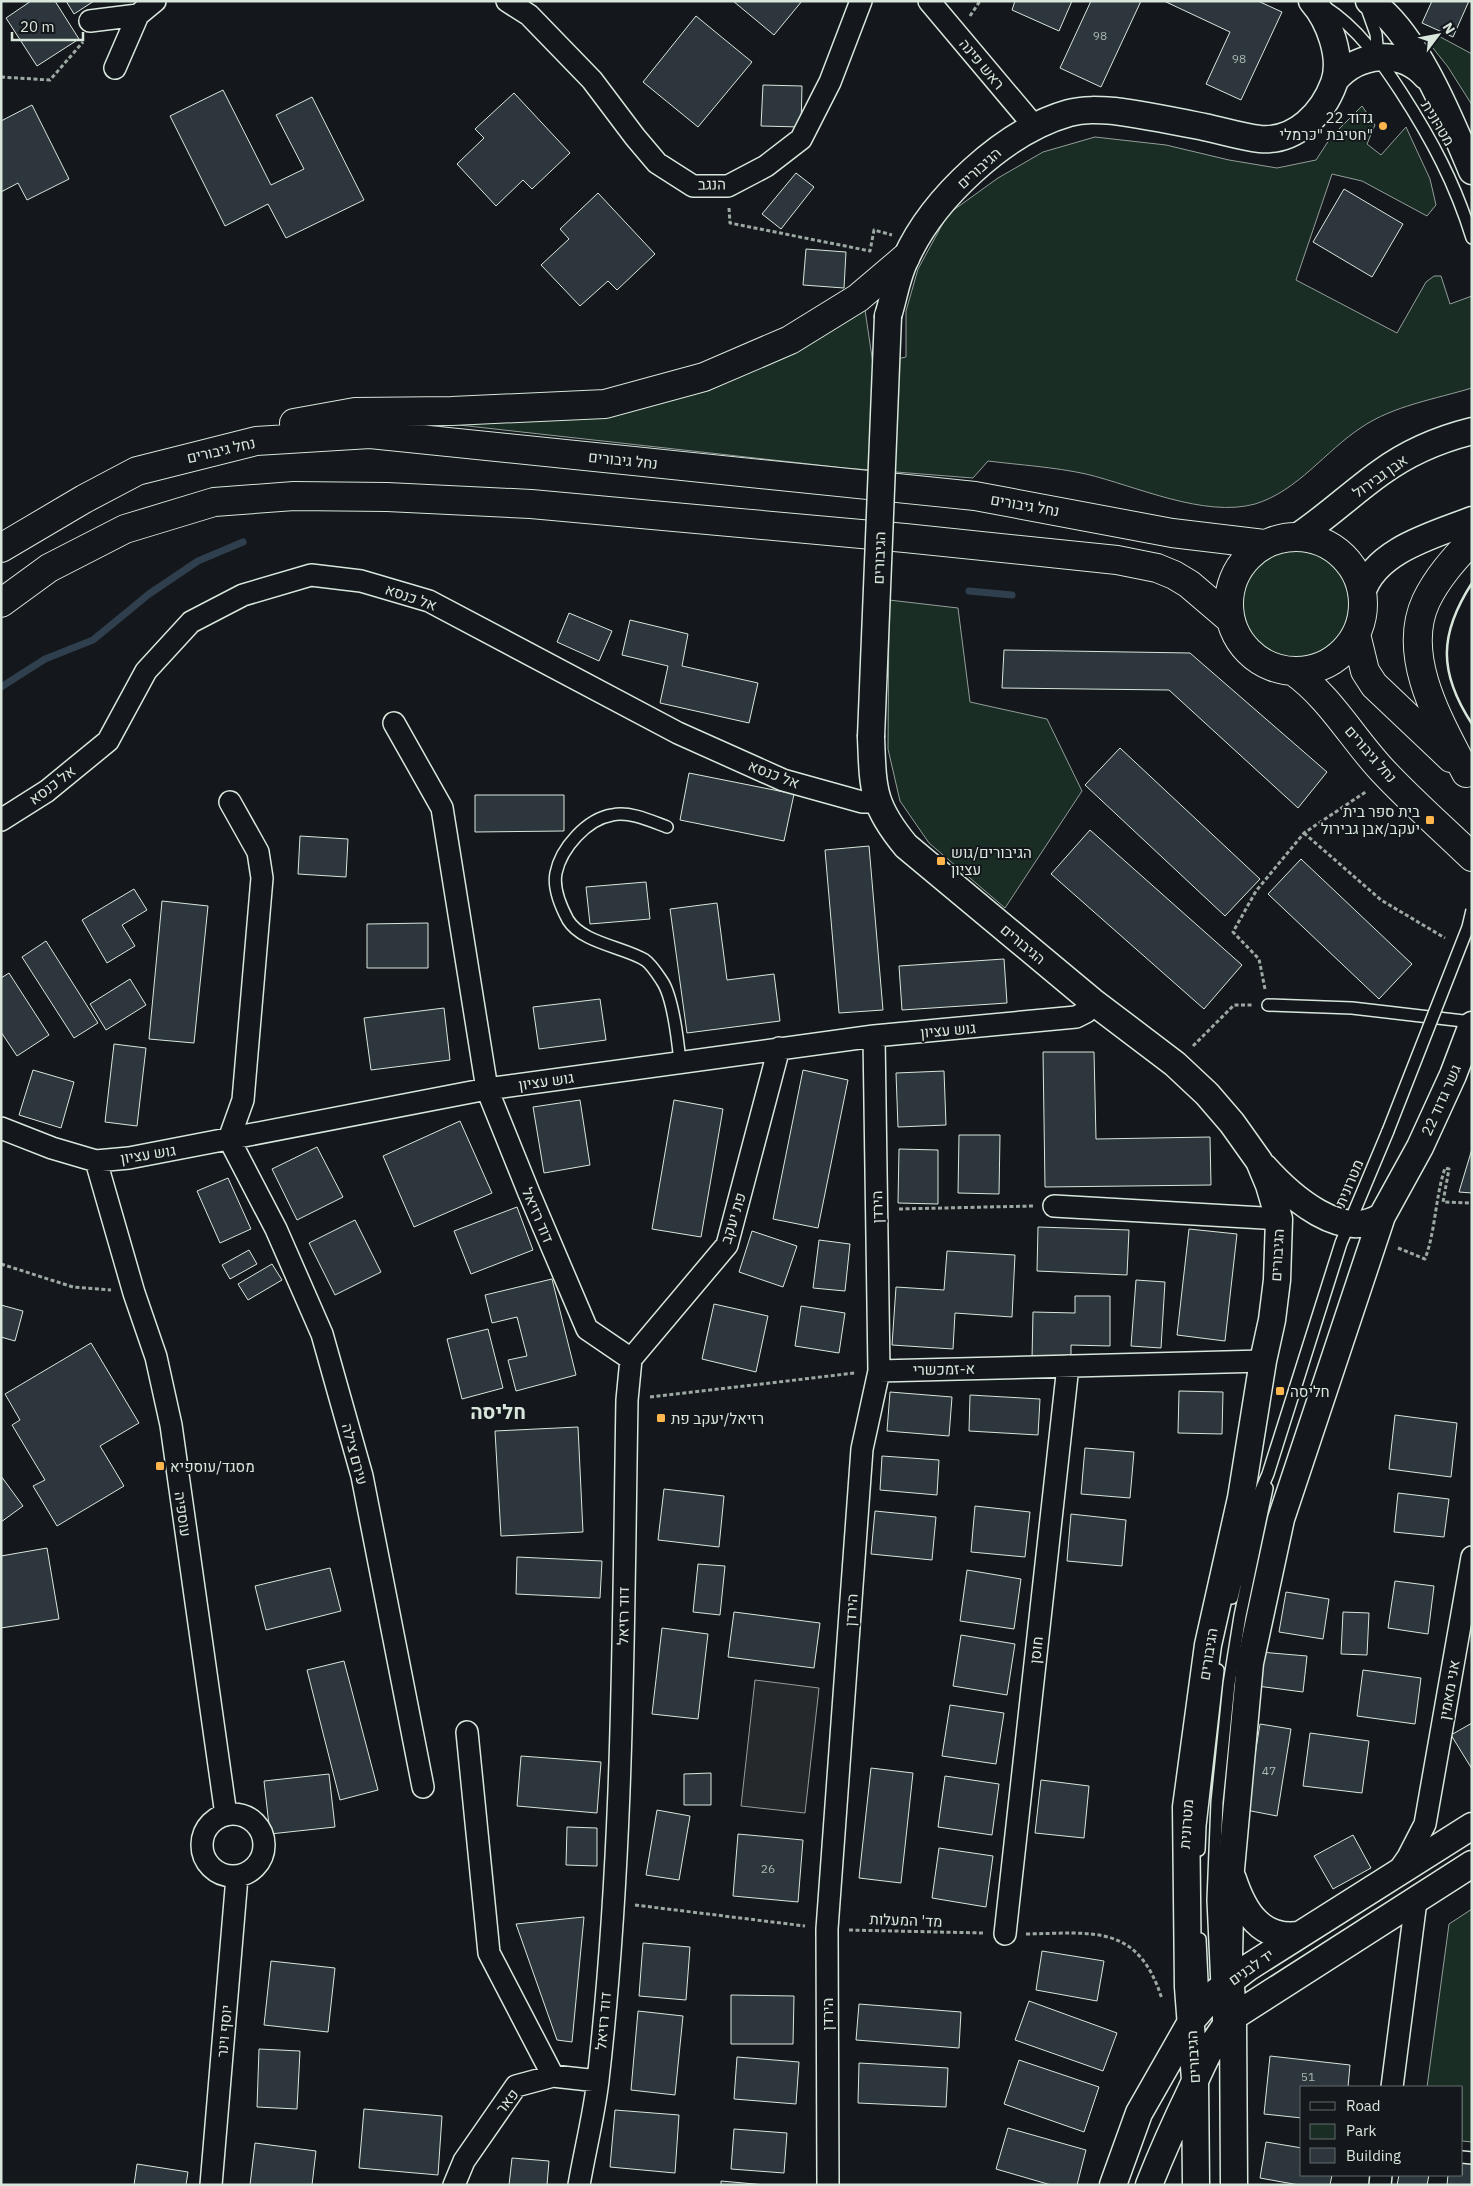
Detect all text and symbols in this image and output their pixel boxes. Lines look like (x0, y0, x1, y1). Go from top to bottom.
scale bar (12, 10, 84, 42)
north arrow (1413, 10, 1463, 60)
text: 20 m (20, 17, 55, 36)
text: N (1439, 19, 1459, 37)
house number: 98 (1093, 28, 1107, 43)
street label: ראש פינה (955, 35, 1009, 93)
house number: 98 (1232, 51, 1246, 66)
street label: מטרונית (1417, 97, 1459, 149)
place label: גדוד 22 חטיבת "כרמלי" (1280, 108, 1373, 144)
marker: גדוד 22 חטיבת "כרמלי" (1377, 120, 1389, 132)
street label: הגיבורים (953, 143, 1005, 193)
street label: הנגב (698, 174, 726, 194)
street label: נחל גיבורים (185, 433, 257, 467)
street label: נחל גיבורים (587, 447, 659, 473)
street label: אבן גבירול (1349, 450, 1411, 502)
street label: נחל גיבורים (989, 490, 1061, 520)
street label: הגיבורים (869, 531, 889, 585)
street label: אל כנסא (383, 579, 439, 615)
street label: נחל גיבורים (1341, 721, 1401, 787)
street label: אל כנסא (746, 756, 802, 792)
street label: אל כנסא (25, 761, 79, 809)
place label: בית ספר בית יעקב/אבן גבירול (1321, 802, 1420, 838)
marker: בית ספר בית יעקב/אבן גבירול (1424, 814, 1436, 826)
place label: הגיבורים/גוש עציון (951, 843, 1032, 879)
marker: הגיבורים/גוש עציון (935, 855, 947, 867)
street label: הגיבורים (997, 920, 1049, 968)
street label: גוש עציון (919, 1018, 977, 1042)
street label: גשר גדוד 22 (1417, 1061, 1465, 1139)
street label: גוש עציון (517, 1068, 575, 1094)
street label: גוש עציון (119, 1140, 177, 1168)
street label: מטרונית (1331, 1156, 1367, 1210)
street label: דוד רזיאל (518, 1185, 558, 1246)
street label: פת יעקב (716, 1190, 750, 1246)
street label: הירדן (867, 1190, 887, 1224)
street label: הגיבורים (1266, 1228, 1288, 1282)
street label: א-זמכשרי (913, 1359, 975, 1379)
place label: חליסה (1290, 1382, 1330, 1401)
marker: חליסה (1274, 1385, 1286, 1397)
district label: חליסה (470, 1398, 526, 1425)
place label: רזיאל/יעקב פת (671, 1409, 764, 1428)
marker: רזיאל/יעקב פת (655, 1412, 667, 1424)
street label: עירם צילה (338, 1421, 372, 1487)
place label: מסגד/עוספיא (170, 1457, 255, 1476)
marker: מסגד/עוספיא (154, 1460, 166, 1472)
street label: עוספיה (170, 1490, 196, 1538)
street label: דוד רזיאל (613, 1587, 633, 1645)
street label: הירדן (840, 1593, 862, 1627)
street label: הגיבורים (1194, 1626, 1222, 1682)
street label: חוסן (1025, 1635, 1047, 1665)
street label: אני מאמין (1434, 1658, 1464, 1722)
house number: 47 (1262, 1763, 1276, 1778)
street label: מטרונית (1175, 1798, 1197, 1850)
house number: 26 (761, 1861, 775, 1876)
street label: מד' המעלות (869, 1909, 943, 1931)
street label: יד לבנים (1225, 1945, 1277, 1989)
street label: דוד רזיאל (591, 1991, 615, 2051)
street label: הירדן (818, 1998, 837, 2030)
street label: יוסף וינר (212, 2004, 236, 2058)
street label: הגיבורים (1182, 2030, 1204, 2084)
house number: 51 (1301, 2069, 1315, 2084)
street label: פאר (491, 2085, 523, 2117)
legend (1300, 2086, 1463, 2176)
text: Road (1346, 2096, 1381, 2115)
text: Park (1346, 2121, 1376, 2140)
text: Building (1346, 2146, 1401, 2165)

